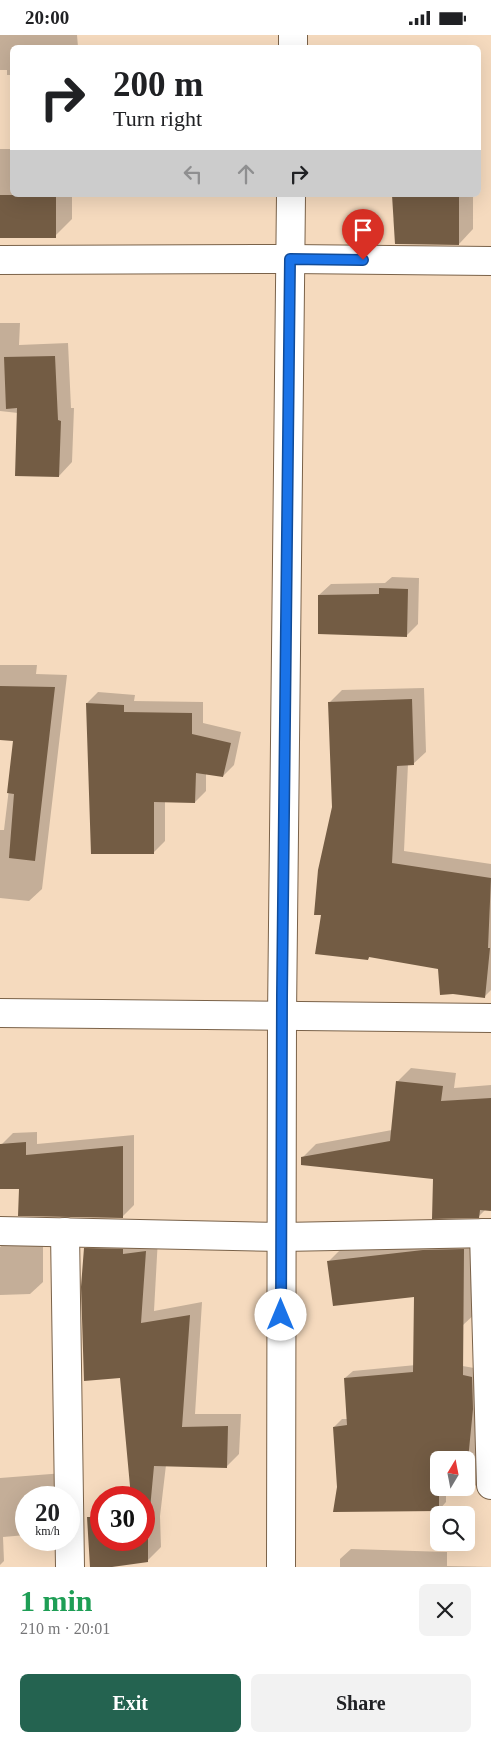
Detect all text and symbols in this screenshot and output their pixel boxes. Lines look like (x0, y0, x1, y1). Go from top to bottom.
text: 20:00 (25, 7, 69, 28)
icon: right (30, 65, 95, 130)
text: 200 m (113, 65, 203, 104)
text: Turn right (113, 106, 202, 131)
icon: left (179, 160, 207, 188)
icon: ahead (232, 160, 260, 188)
icon: right (285, 160, 313, 188)
pin (342, 209, 384, 260)
icon: arrive (349, 216, 377, 244)
position arrow (254, 1288, 306, 1340)
north arrow (430, 1451, 475, 1496)
map controls (430, 1451, 475, 1551)
speed limit sign: 30 (90, 1486, 155, 1551)
text: 20 (35, 1499, 60, 1526)
button: search (430, 1506, 475, 1551)
text: km/h (35, 1524, 60, 1538)
text: 1 min (20, 1584, 93, 1617)
button: close (419, 1584, 471, 1636)
text: 210 m · 20:01 (20, 1620, 110, 1637)
button: Exit (20, 1674, 241, 1732)
button: Share (251, 1674, 471, 1732)

